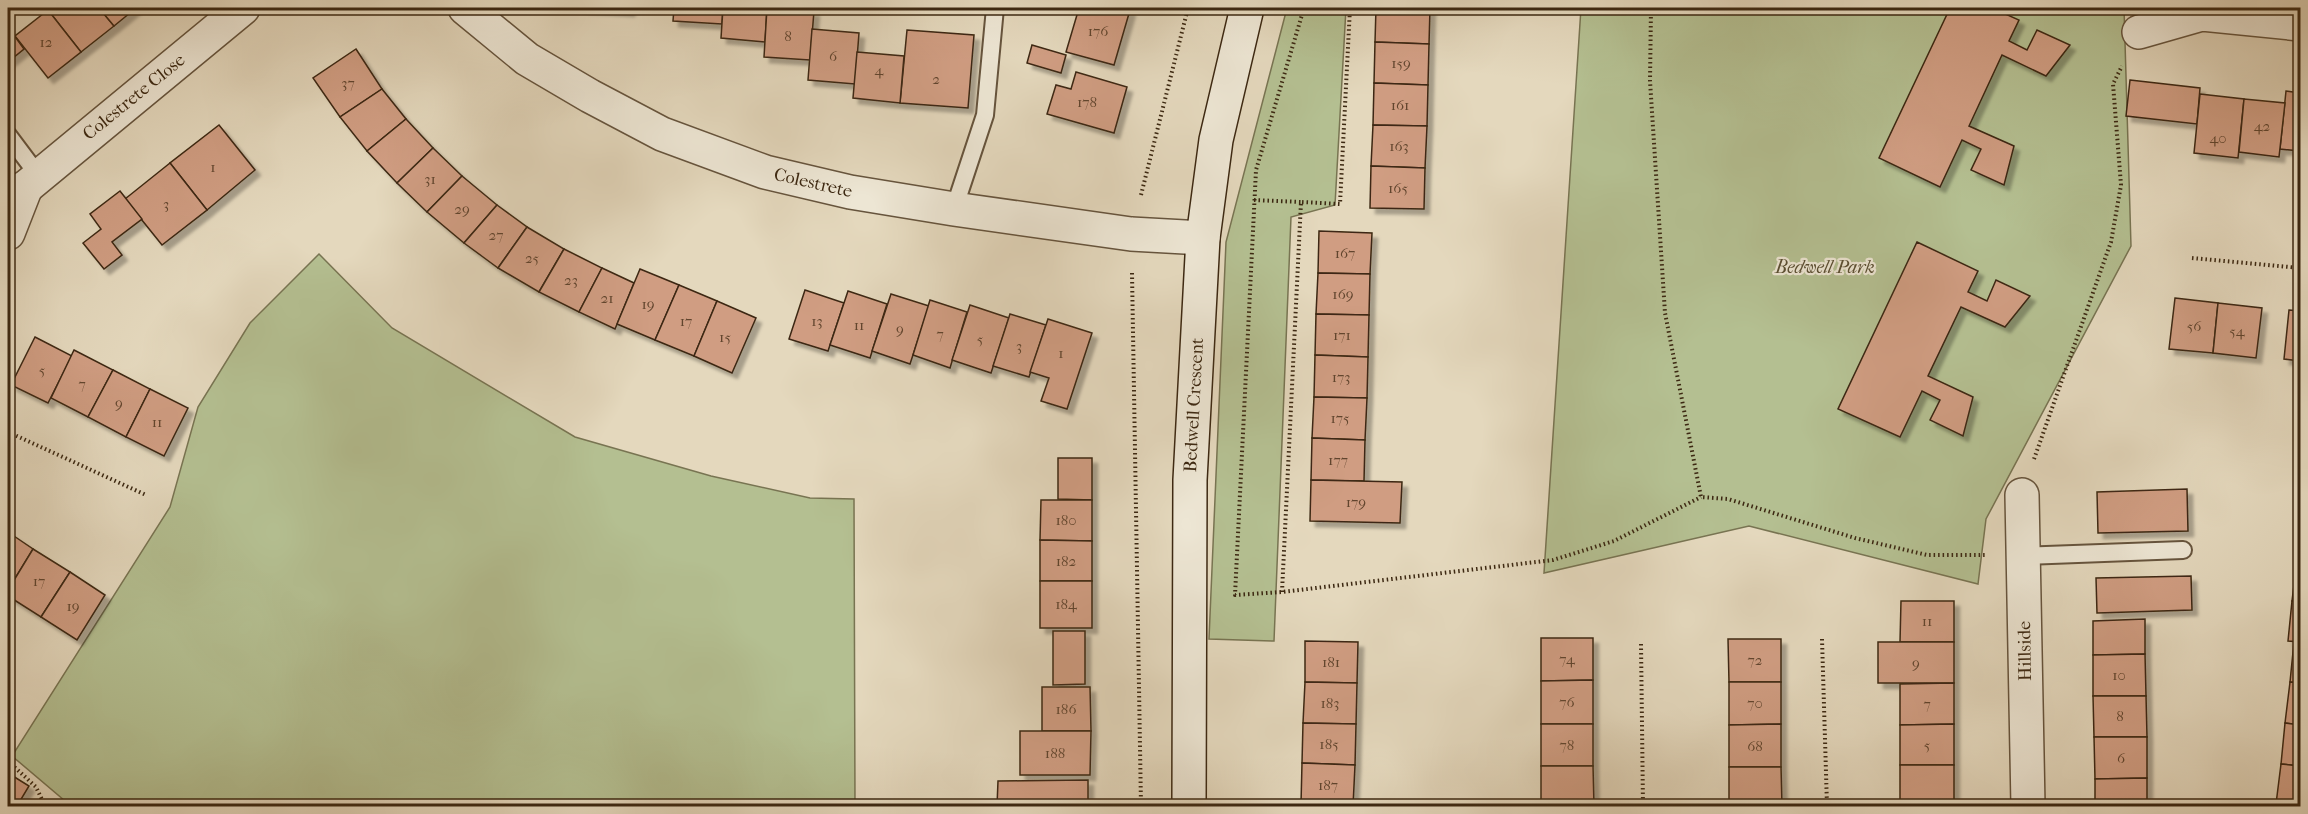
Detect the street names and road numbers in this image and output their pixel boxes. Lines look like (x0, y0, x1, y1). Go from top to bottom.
street label: Colestrete Close (79, 49, 189, 145)
street label: Colestrete (772, 164, 854, 202)
street label: Bedwell Crescent (1180, 337, 1208, 473)
street label: Hillside (2014, 621, 2036, 681)

